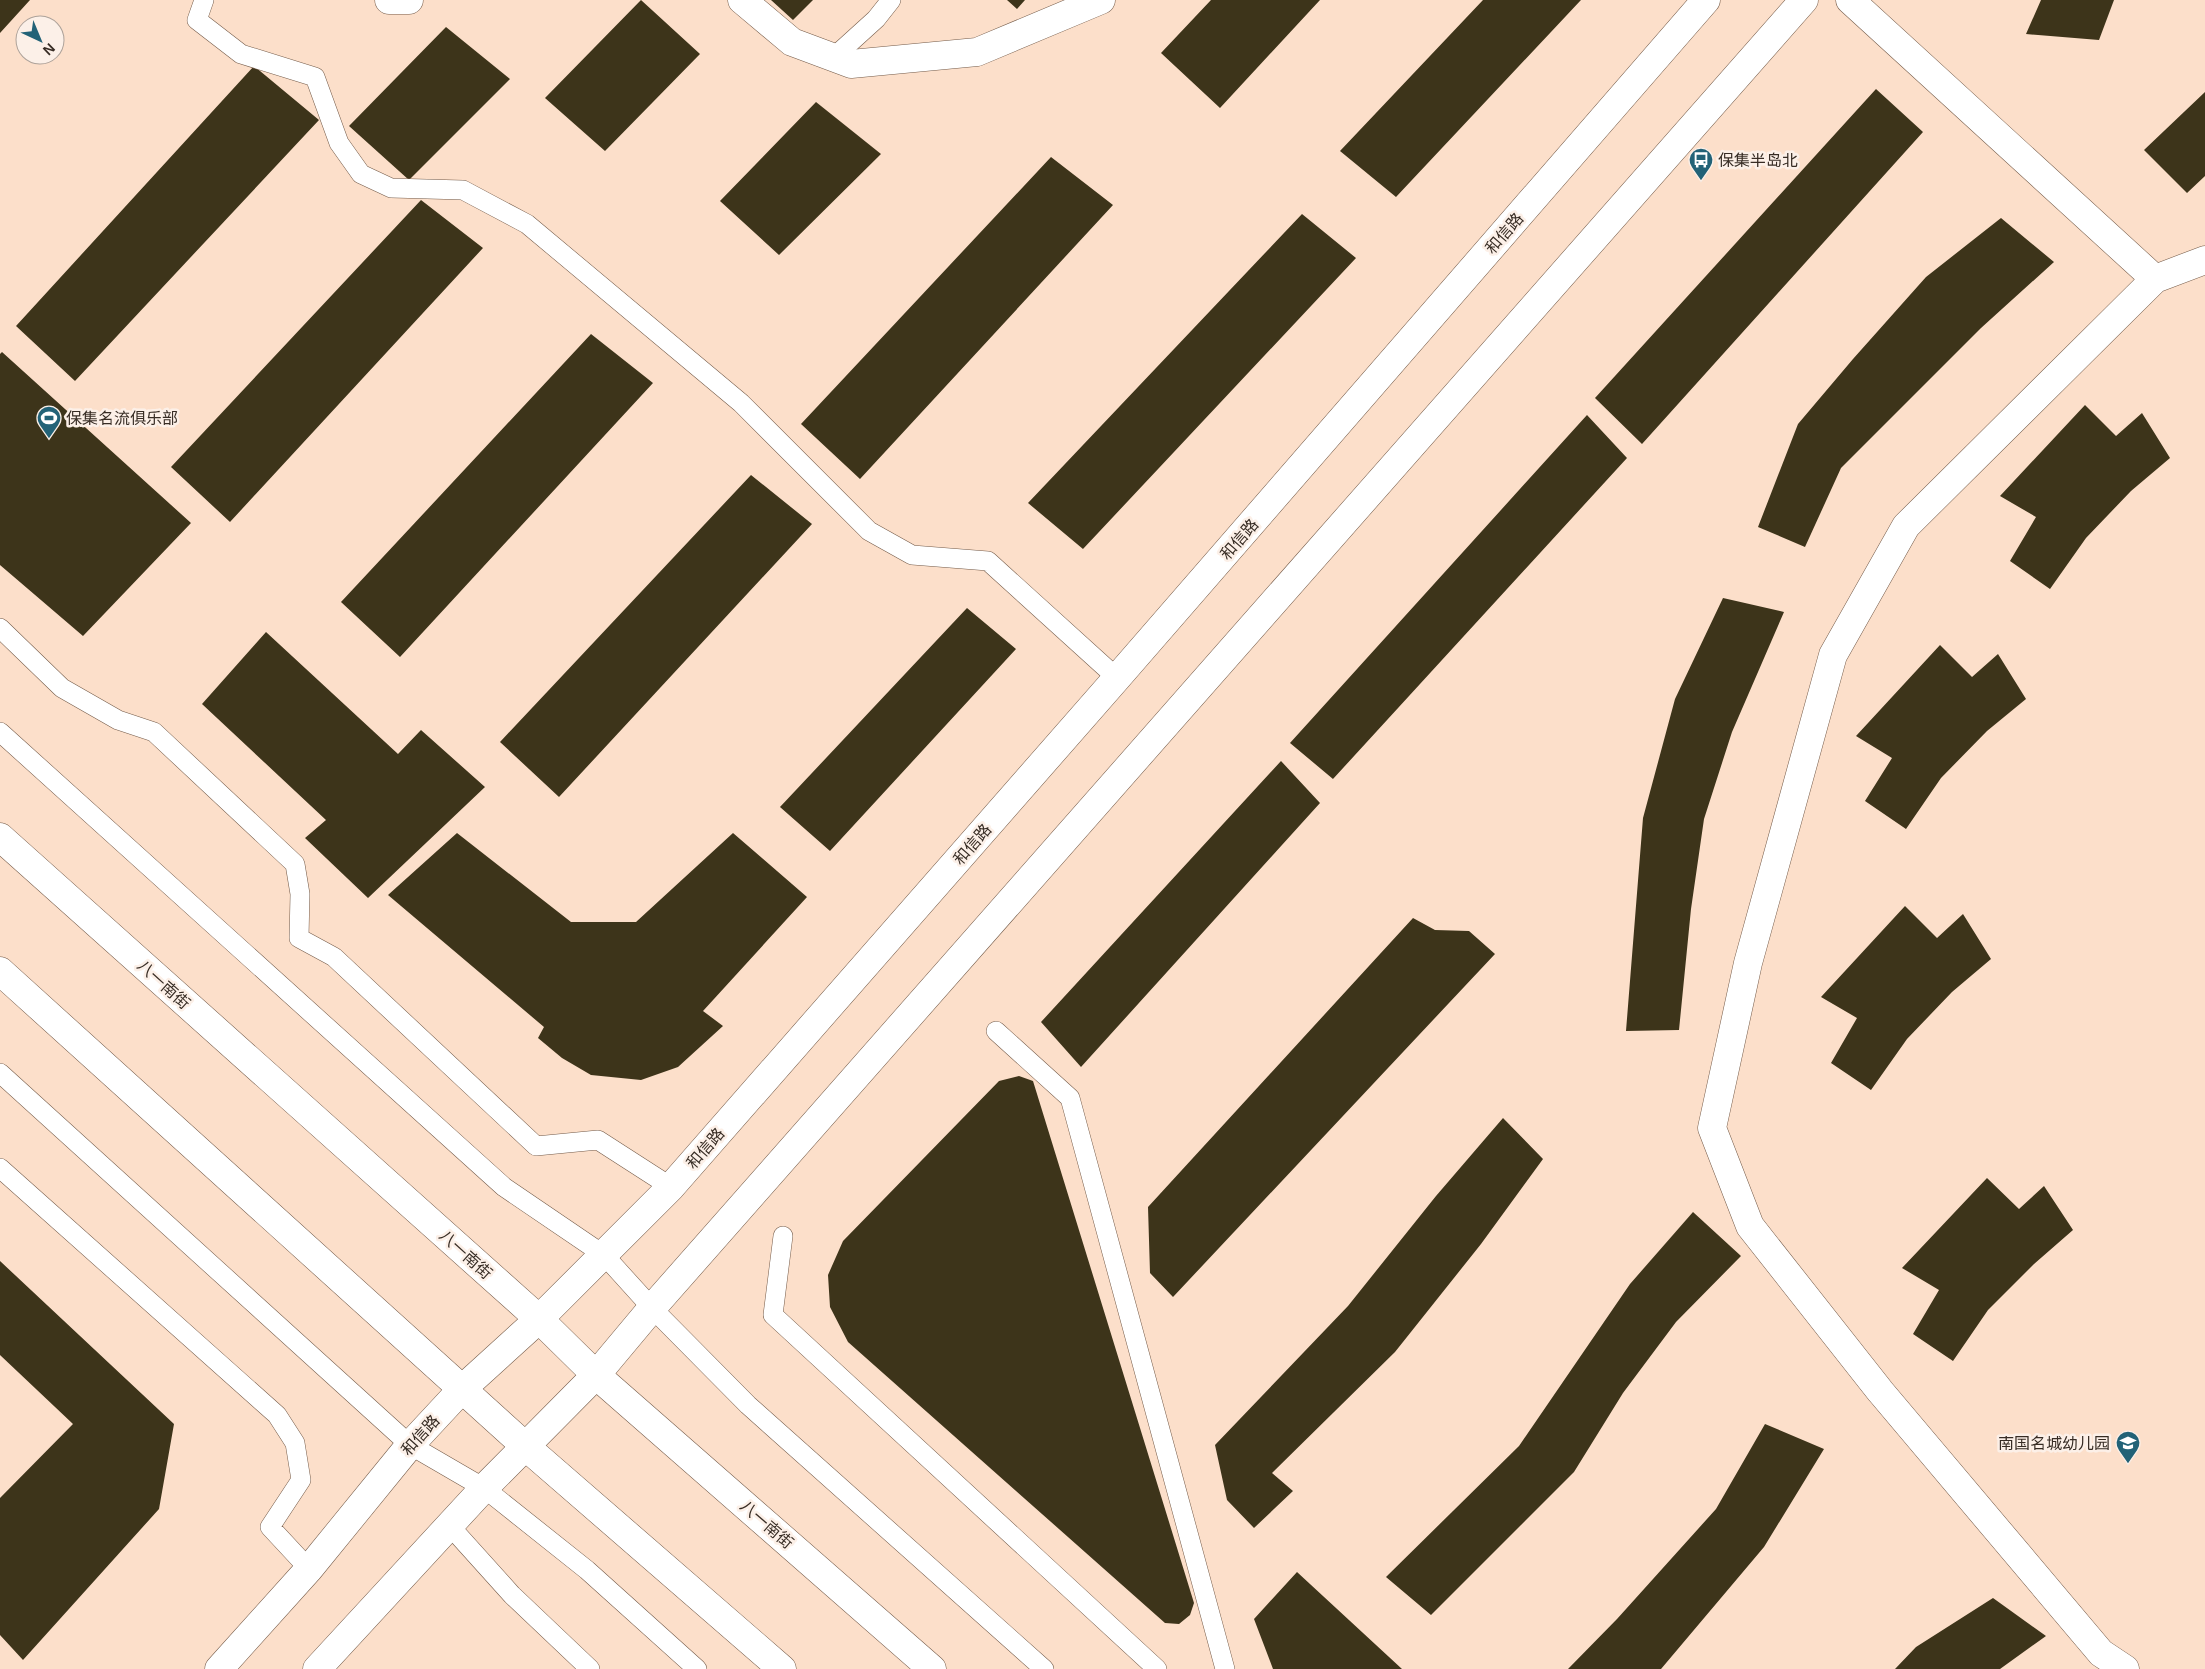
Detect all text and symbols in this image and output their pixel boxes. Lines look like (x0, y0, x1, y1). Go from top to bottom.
north arrow (15, 15, 65, 65)
text: N (40, 40, 58, 59)
bus stop icon: 保集半岛北 (1688, 147, 1714, 181)
place label: 保集半岛北 (1718, 152, 1798, 169)
street label: 和信路 (1482, 210, 1527, 257)
sports icon: 保集名流俱乐部 (36, 405, 62, 439)
place label: 保集名流俱乐部 (66, 410, 178, 427)
street label: 和信路 (1217, 516, 1262, 563)
street label: 和信路 (950, 821, 995, 868)
street label: 八一南街 (134, 957, 193, 1012)
street label: 和信路 (683, 1125, 728, 1172)
street label: 八一南街 (436, 1227, 495, 1282)
street label: 和信路 (398, 1412, 443, 1459)
school or university icon: 南国名城幼儿园 (2115, 1430, 2141, 1464)
place label: 南国名城幼儿园 (1998, 1435, 2110, 1452)
street label: 八一南街 (737, 1497, 796, 1552)

